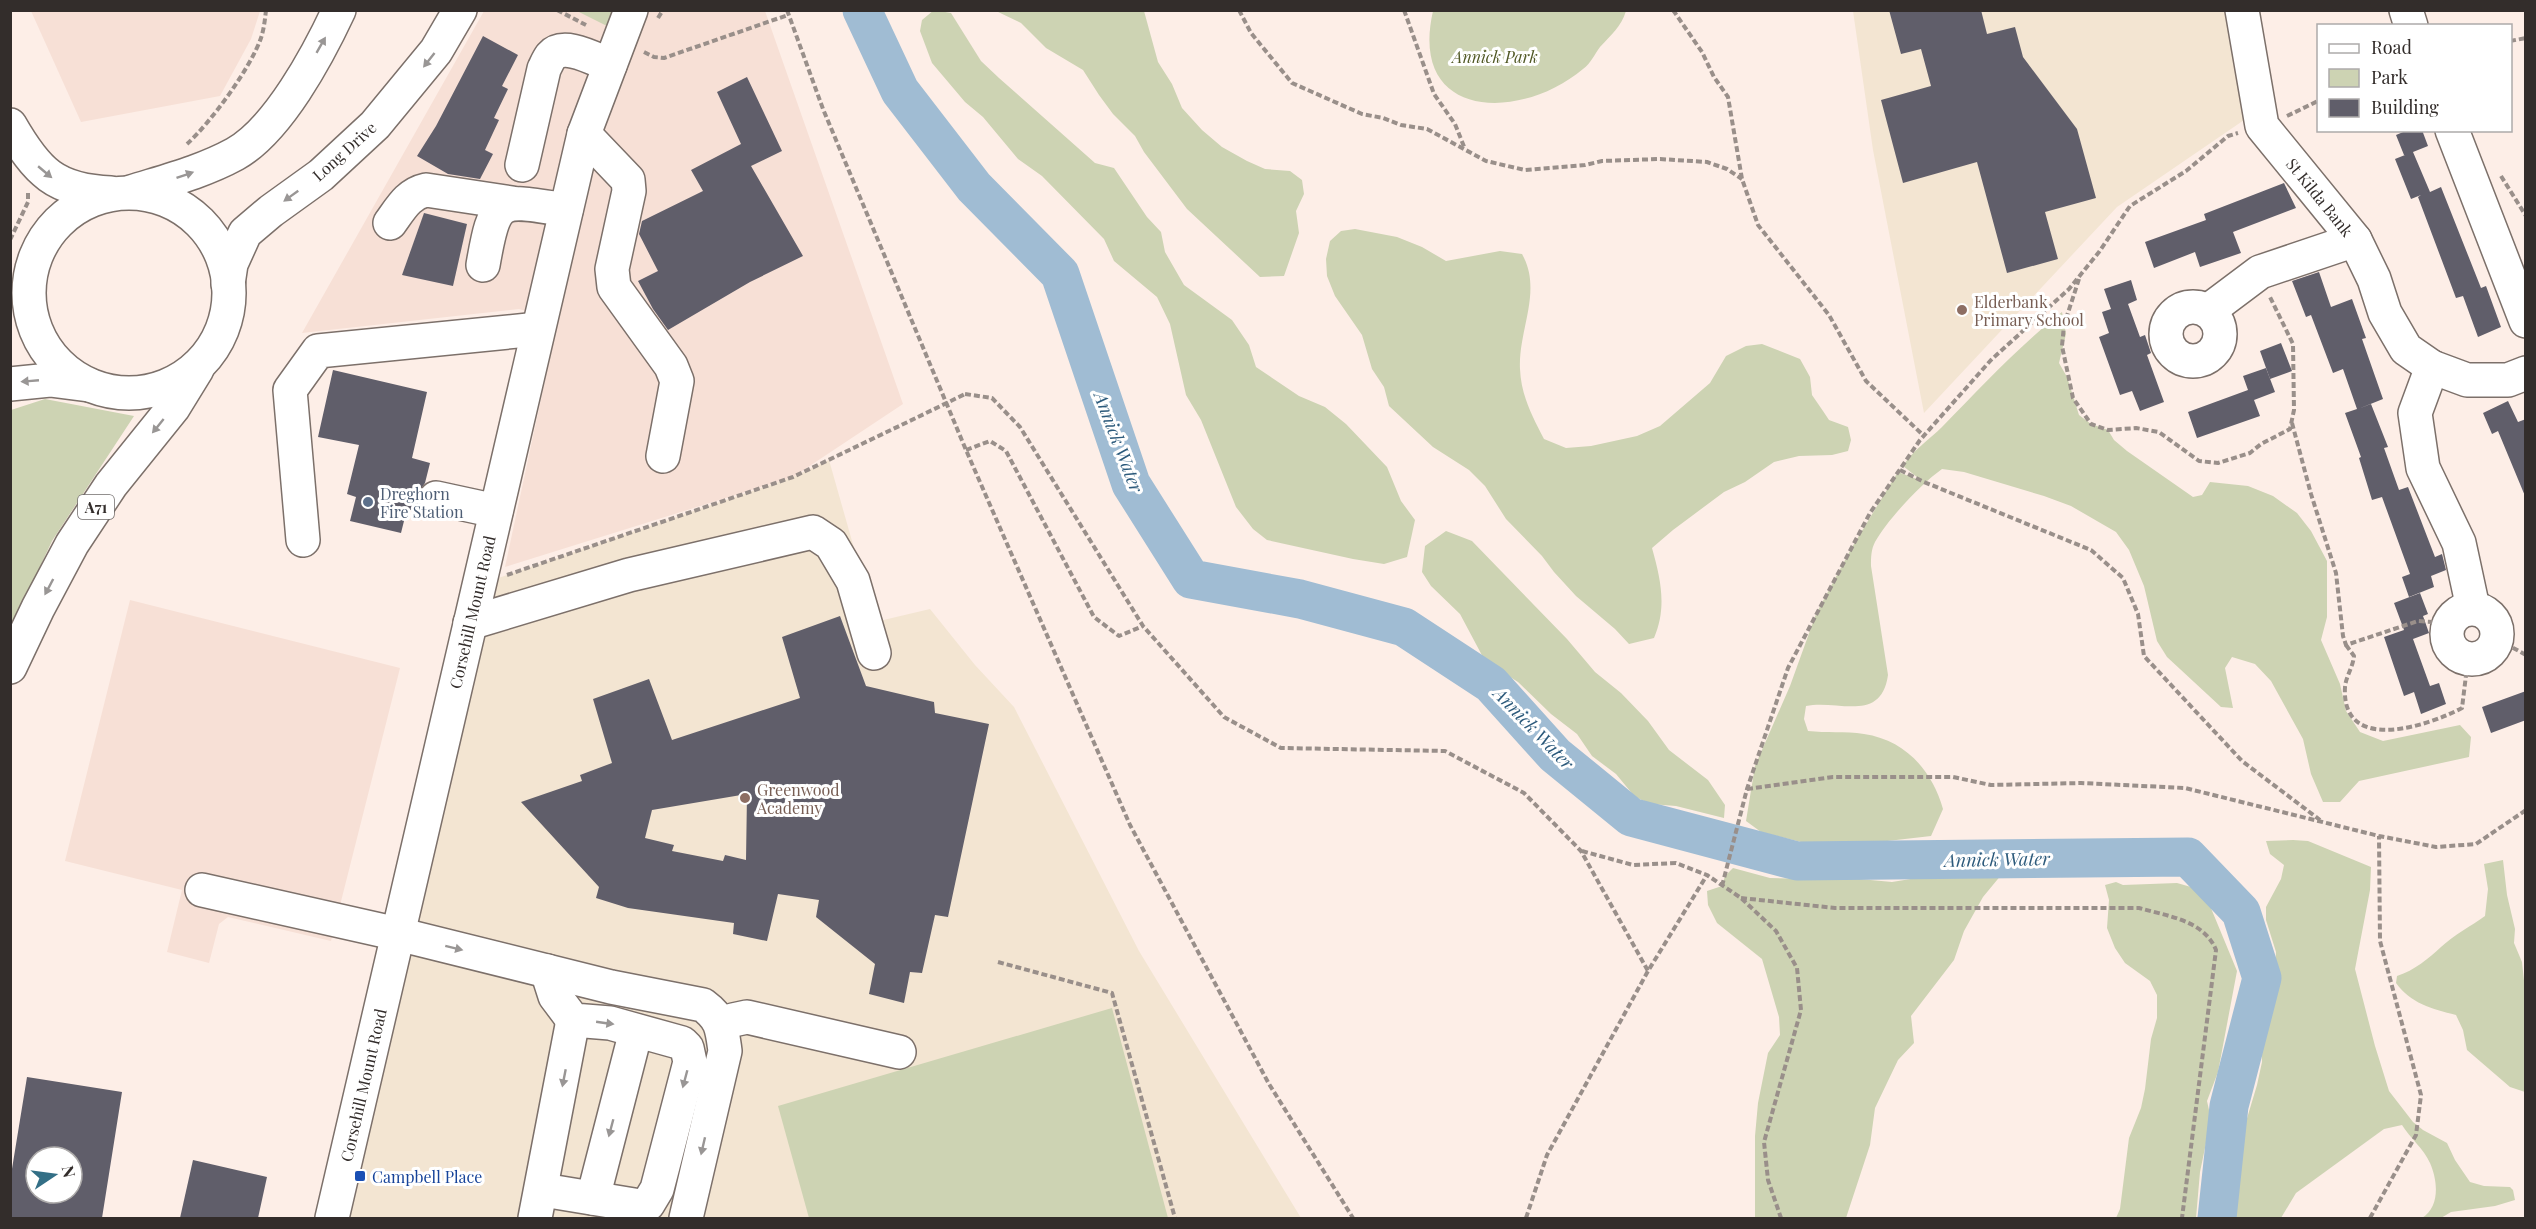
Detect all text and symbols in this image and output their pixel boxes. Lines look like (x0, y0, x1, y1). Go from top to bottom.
legend (2317, 24, 2512, 132)
text: Road (2371, 35, 2412, 59)
one-way arrow (316, 36, 326, 53)
park label: Annick Park (1450, 46, 1538, 67)
one-way arrow (423, 52, 436, 68)
text: Park (2371, 65, 2408, 89)
text: Building (2371, 95, 2439, 119)
street label: Long Drive (308, 117, 380, 185)
street label: St Kilda Bank (2282, 153, 2358, 241)
one-way arrow (37, 165, 52, 178)
one-way arrow (176, 170, 194, 180)
one-way arrow (284, 190, 300, 202)
place label: Elderbank Primary School (1974, 291, 2084, 330)
marker: Elderbank Primary School (1955, 303, 1969, 317)
one-way arrow (20, 377, 39, 386)
water label: Annick Water (1088, 387, 1150, 497)
one-way arrow (152, 418, 165, 433)
place label: Dreghorn Fire Station (380, 483, 464, 522)
road number: A71 (78, 495, 114, 519)
marker: Dreghorn Fire Station (361, 495, 375, 509)
street label: Corsehill Mount Road (444, 533, 500, 691)
one-way arrow (44, 579, 54, 596)
water label: Annick Water (1487, 680, 1580, 775)
place label: Greenwood Academy (756, 779, 840, 818)
marker: Greenwood Academy (738, 791, 752, 805)
water label: Annick Water (1942, 846, 2051, 872)
one-way arrow (445, 943, 464, 953)
street label: Corsehill Mount Road (335, 1006, 391, 1164)
one-way arrow (596, 1019, 615, 1028)
one-way arrow (559, 1068, 568, 1087)
one-way arrow (680, 1070, 690, 1088)
one-way arrow (606, 1119, 615, 1137)
one-way arrow (697, 1136, 707, 1155)
north arrow (24, 1145, 84, 1205)
text: N (58, 1164, 81, 1180)
place label: Campbell Place (372, 1166, 482, 1187)
marker: Campbell Place (353, 1169, 367, 1183)

